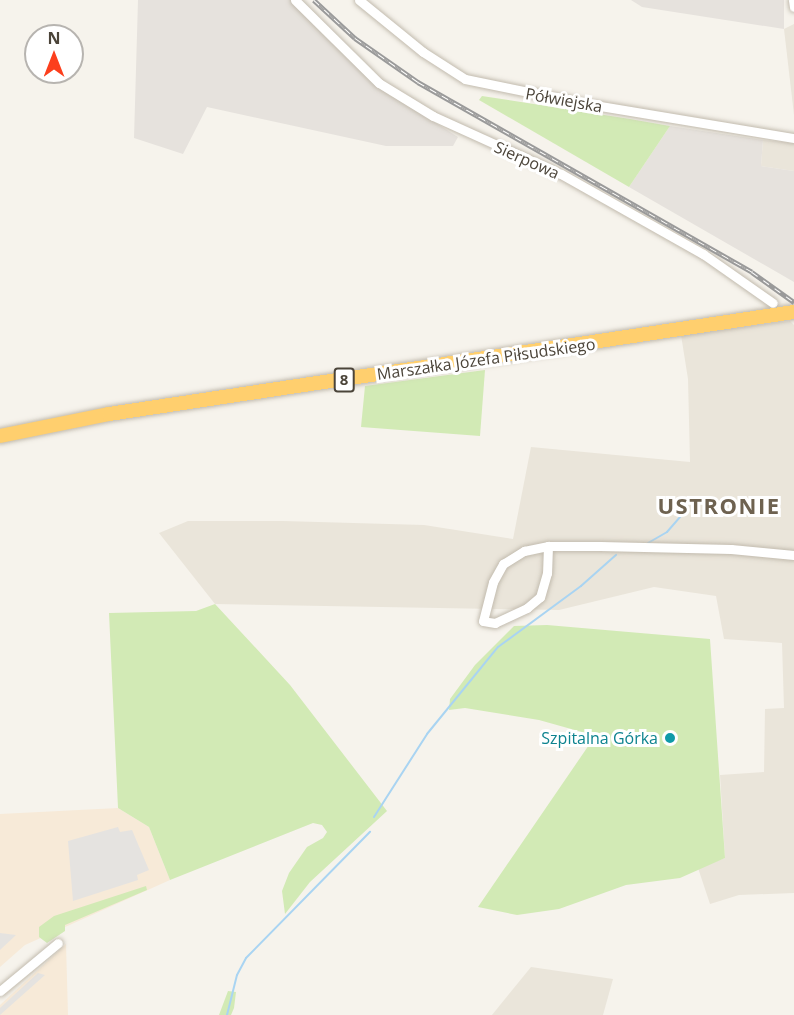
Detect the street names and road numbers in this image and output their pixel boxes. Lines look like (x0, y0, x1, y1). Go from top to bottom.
street label: Półwiejska (524, 84, 604, 116)
street label: Sierpowa (492, 137, 562, 183)
street label: Marszałka Józefa Piłsudskiego (376, 334, 596, 384)
road number: 8 (334, 368, 354, 392)

